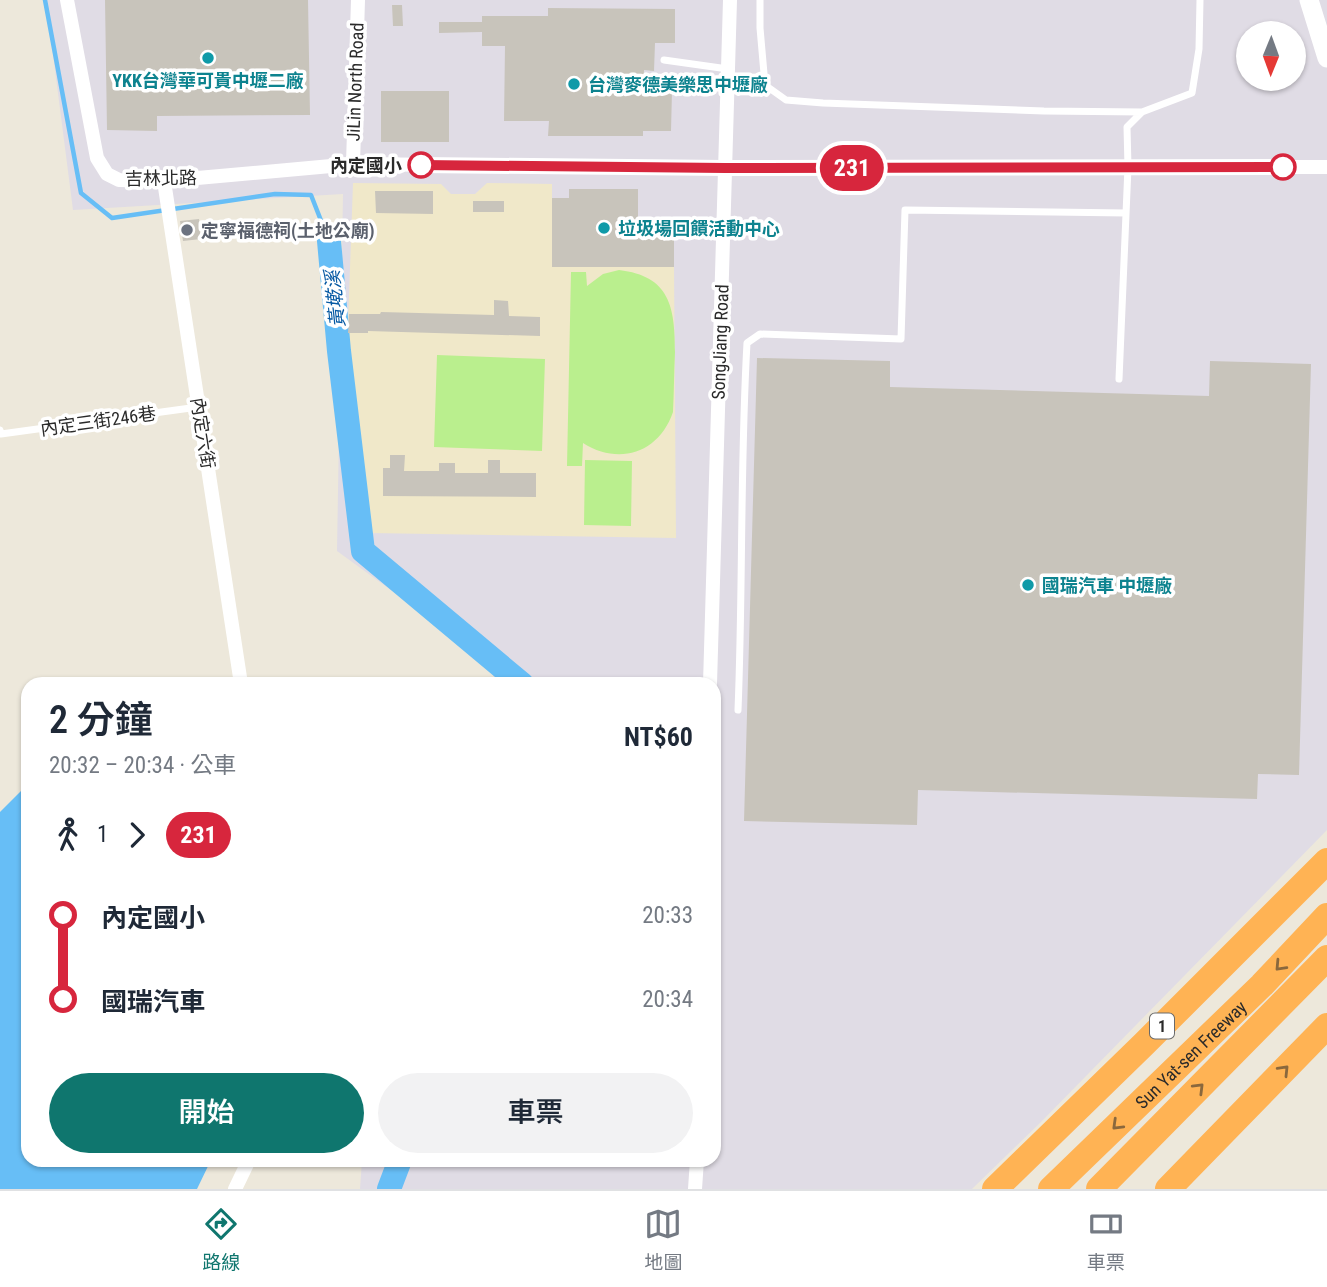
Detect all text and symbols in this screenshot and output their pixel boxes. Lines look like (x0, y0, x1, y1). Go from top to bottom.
north arrow (1236, 21, 1306, 91)
map controls (1236, 21, 1306, 91)
street label: JiLin North Road (342, 22, 368, 142)
marker: YKK台灣華可貴中壢二廠 (200, 50, 216, 66)
place label: YKK台灣華可貴中壢二廠 (112, 70, 304, 91)
place label: 台灣麥德美樂思中壢廠 (588, 74, 768, 95)
marker: 台灣麥德美樂思中壢廠 (566, 76, 582, 92)
line badge: 231 (812, 145, 892, 191)
marker: 內定國小 (408, 152, 434, 178)
text: 231 (834, 154, 870, 182)
unlabelled marker (1270, 154, 1296, 180)
place label: 內定國小 (330, 155, 402, 176)
street label: 吉林北路 (125, 167, 197, 189)
place label: 垃圾場回饋活動中心 (618, 218, 780, 239)
place label: 定寧福德祠(土地公廟) (201, 220, 375, 242)
marker: 垃圾場回饋活動中心 (596, 220, 612, 236)
marker: 定寧福德祠(土地公廟) (179, 222, 195, 238)
water label: 黃墘溪 (320, 266, 349, 329)
street label: SongJiang Road (707, 284, 733, 400)
street label: 內定六街 (187, 396, 219, 470)
street label: 內定三街246巷 (39, 402, 157, 440)
place label: 國瑞汽車 中壢廠 (1042, 575, 1172, 596)
marker: 國瑞汽車 中壢廠 (1020, 577, 1036, 593)
text: 2 分鐘 (49, 698, 153, 742)
text: NT$60 (624, 722, 693, 752)
text: 20:32 – 20:34 · 公車 (49, 752, 236, 779)
icon: walk (49, 816, 87, 854)
icon: forward (118, 816, 156, 854)
text: 1 (97, 821, 108, 848)
text: 231 (180, 821, 217, 849)
text: 20:33 (642, 902, 693, 929)
text: 內定國小 (101, 903, 205, 933)
one-way arrow (1276, 958, 1289, 971)
text: 20:34 (642, 986, 693, 1013)
text: 國瑞汽車 (101, 987, 205, 1017)
street label: Sun Yat-sen Freeway (1131, 996, 1251, 1112)
road number: 1 (1150, 1014, 1174, 1038)
one-way arrow (1276, 1065, 1289, 1078)
button: 開始 (49, 1073, 364, 1153)
button: 車票 (378, 1073, 693, 1153)
one-way arrow (1191, 1084, 1204, 1097)
one-way arrow (1113, 1116, 1126, 1129)
tab: 路線 (202, 1205, 240, 1274)
tab: 地圖 (644, 1205, 683, 1274)
tab: 車票 (1087, 1205, 1125, 1274)

